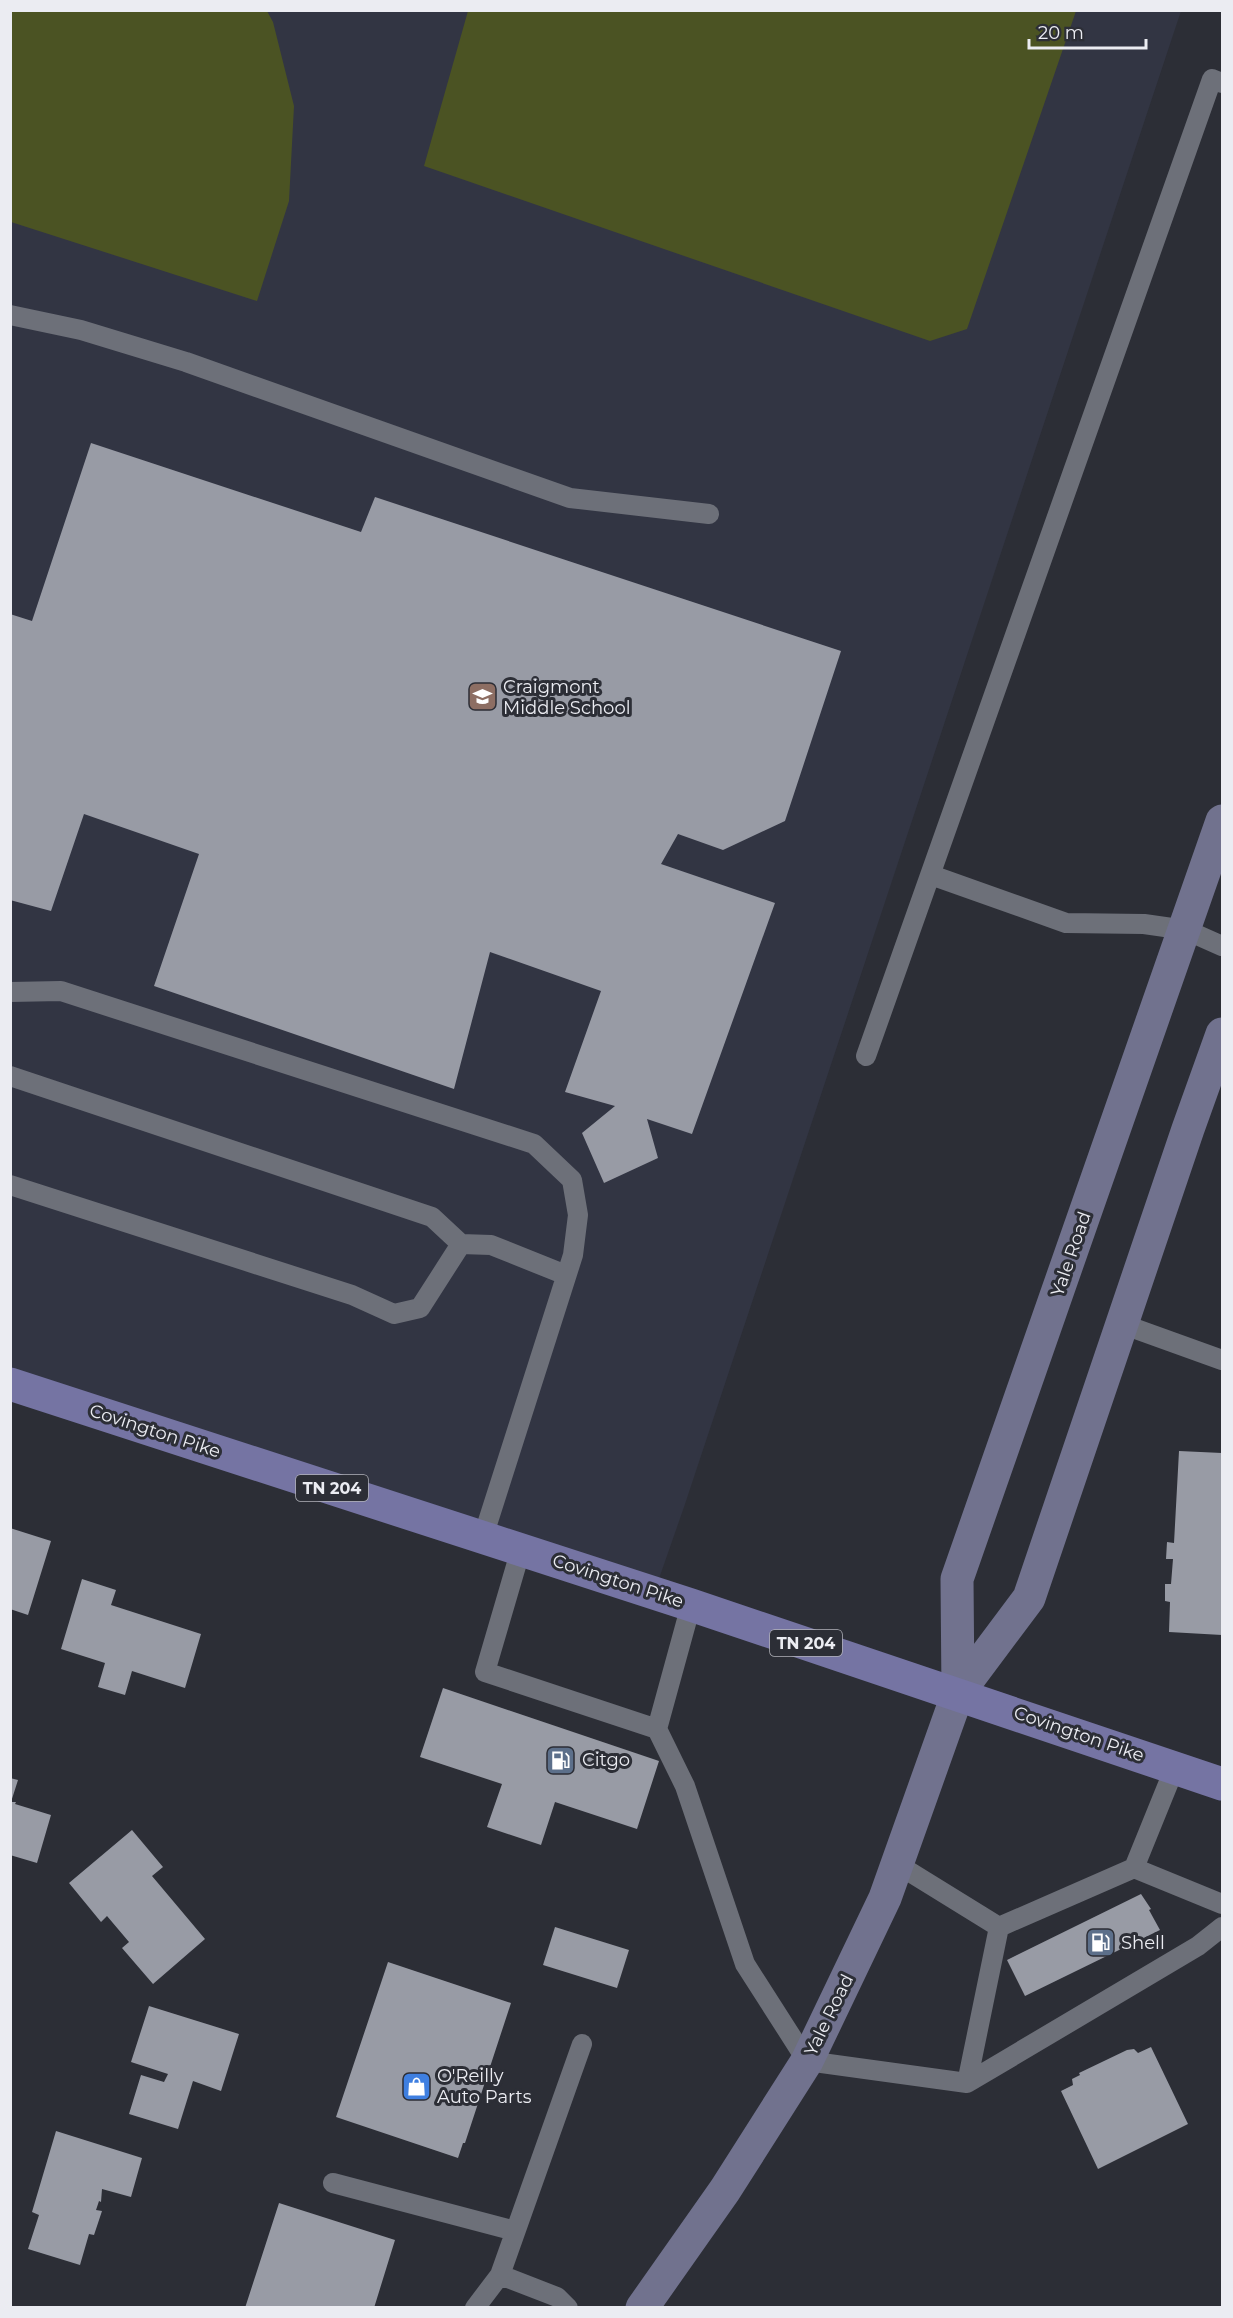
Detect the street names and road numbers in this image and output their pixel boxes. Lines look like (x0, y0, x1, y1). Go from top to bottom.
street label: Yale Road (1046, 1209, 1096, 1299)
street label: Covington Pike (87, 1399, 223, 1463)
road number: TN 204 (296, 1475, 368, 1501)
street label: Covington Pike (550, 1549, 686, 1613)
road number: TN 204 (770, 1630, 842, 1656)
street label: Covington Pike (1011, 1701, 1147, 1767)
street label: Yale Road (800, 1970, 858, 2060)

